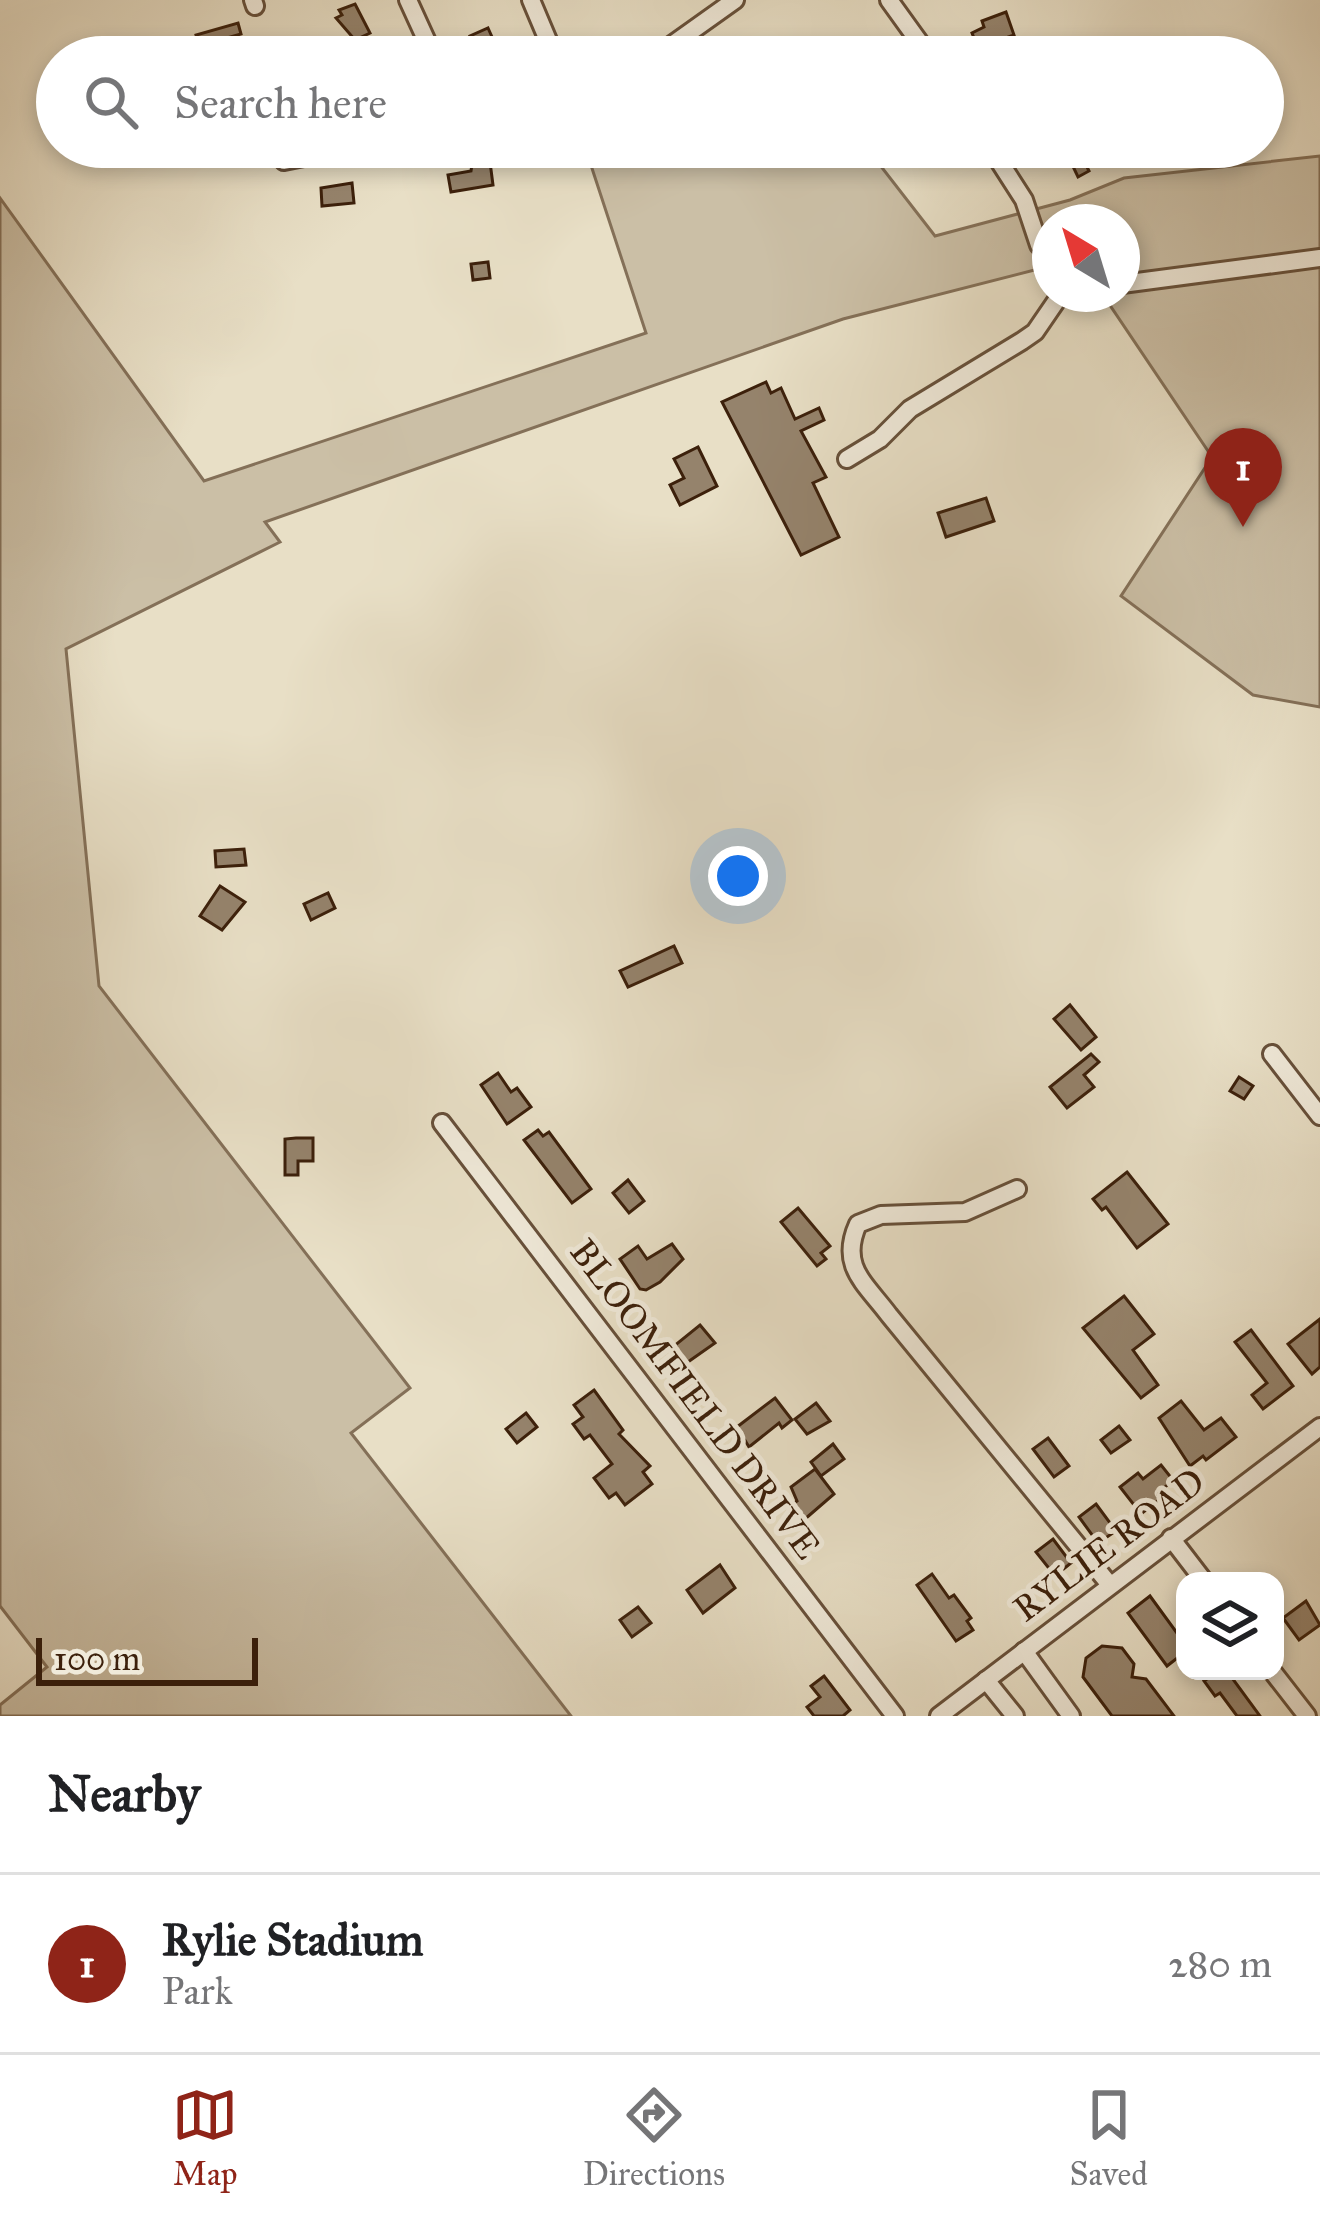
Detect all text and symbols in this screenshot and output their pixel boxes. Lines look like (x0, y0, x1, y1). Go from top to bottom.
search box (36, 36, 1284, 168)
icon: search (78, 69, 144, 135)
text: Search here (174, 75, 387, 130)
north arrow (1032, 204, 1140, 312)
pin: 1 (1204, 428, 1282, 527)
your location (708, 846, 768, 906)
street label: BLOOMFIELD DRIVE (560, 1230, 830, 1568)
street label: RYLIE ROAD (1005, 1459, 1213, 1631)
map controls (1176, 1572, 1284, 1680)
button: layers (1176, 1572, 1284, 1680)
scale bar (36, 1632, 258, 1685)
text: 100 m (54, 1639, 140, 1679)
text: Nearby (48, 1763, 200, 1825)
text: Rylie Stadium (162, 1912, 424, 1967)
text: 1 (79, 1940, 95, 1988)
text: 280 m (1168, 1940, 1272, 1988)
text: Park (162, 1967, 233, 2015)
tab: Map (172, 2082, 238, 2194)
tab: Directions (583, 2082, 725, 2194)
tab: Saved (1069, 2082, 1148, 2194)

